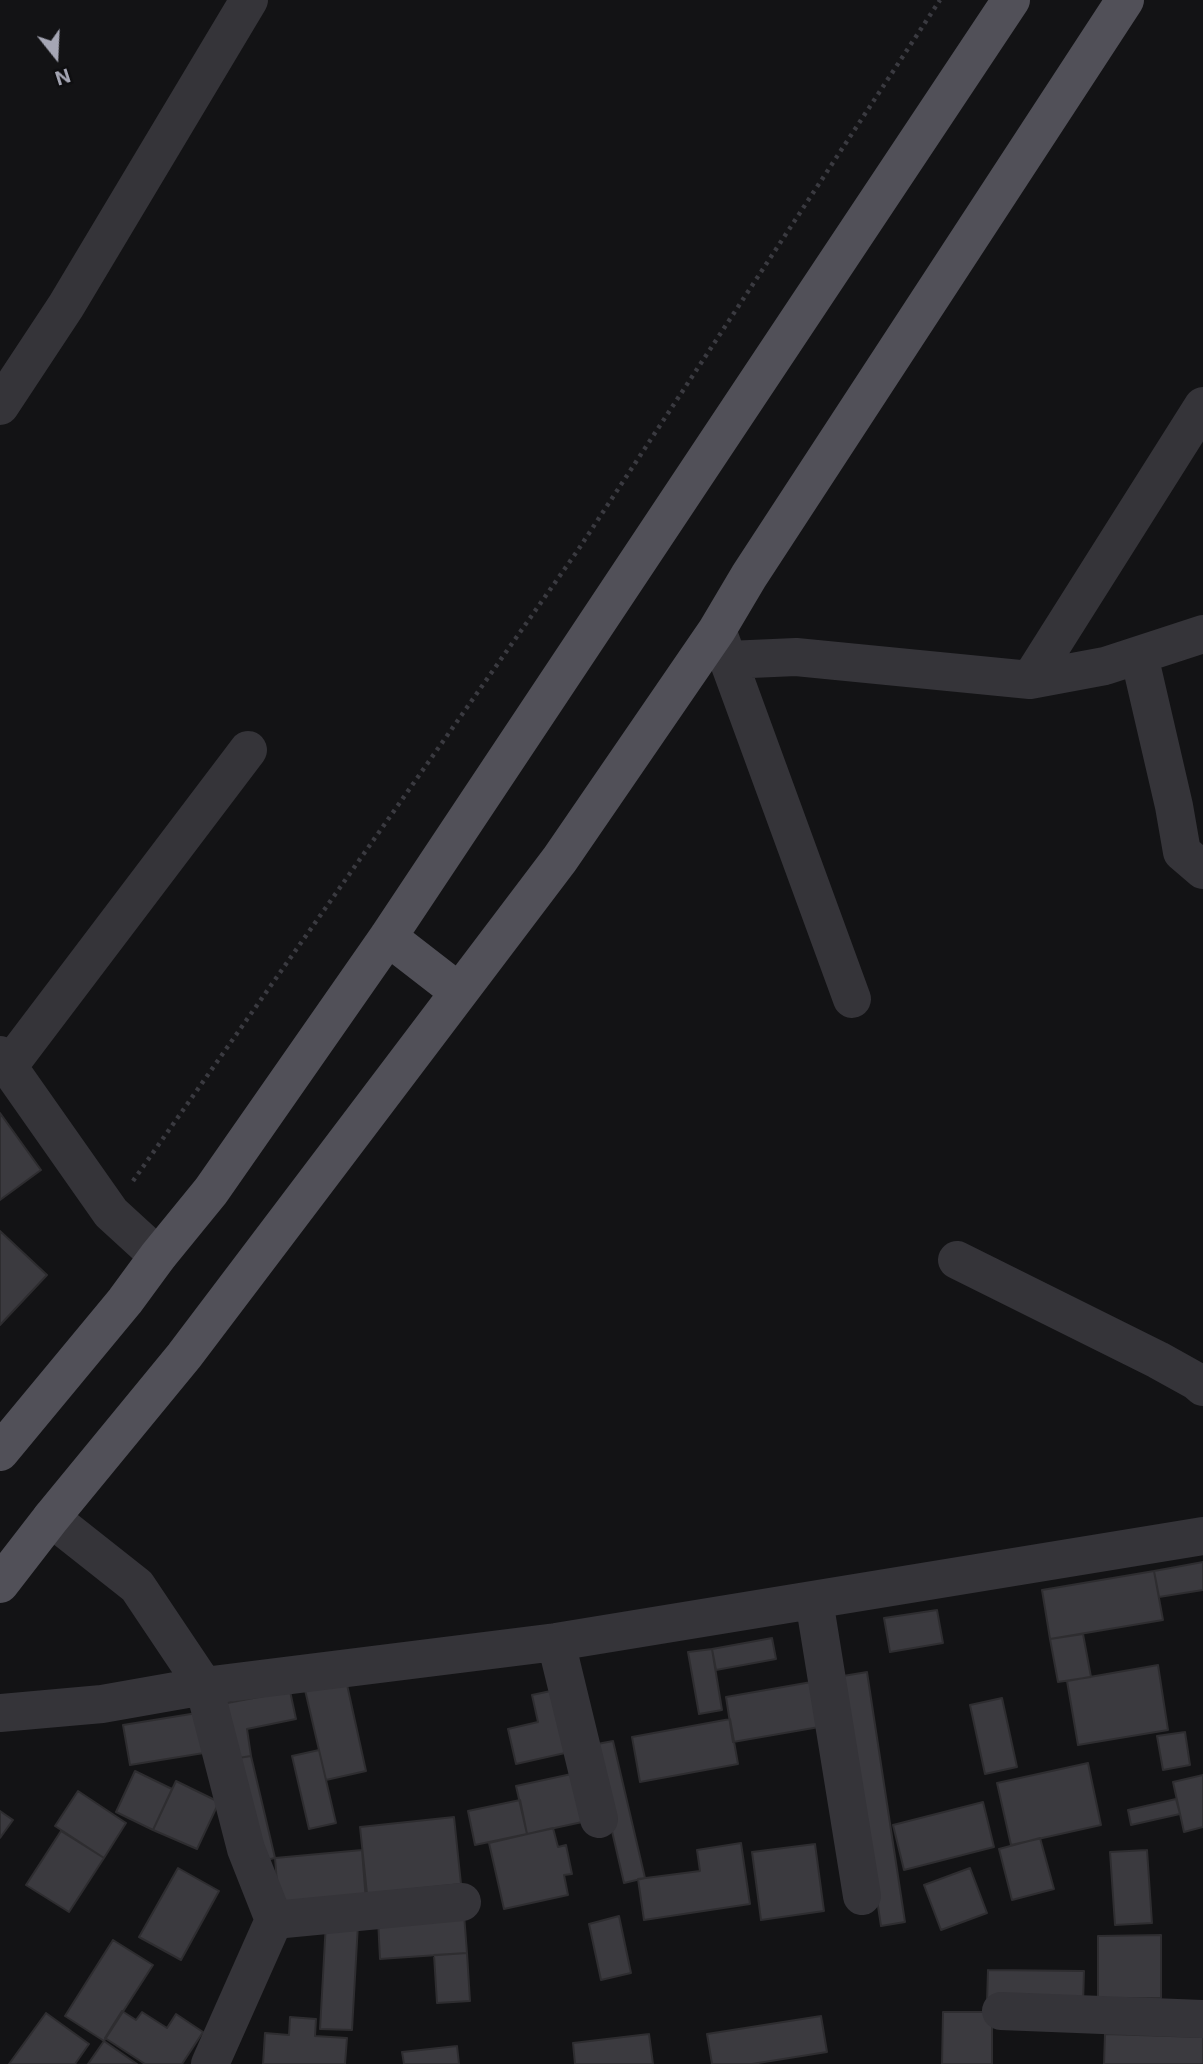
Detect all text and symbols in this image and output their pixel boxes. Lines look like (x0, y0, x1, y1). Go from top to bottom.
north arrow (21, 21, 91, 91)
text: N (52, 63, 73, 90)

